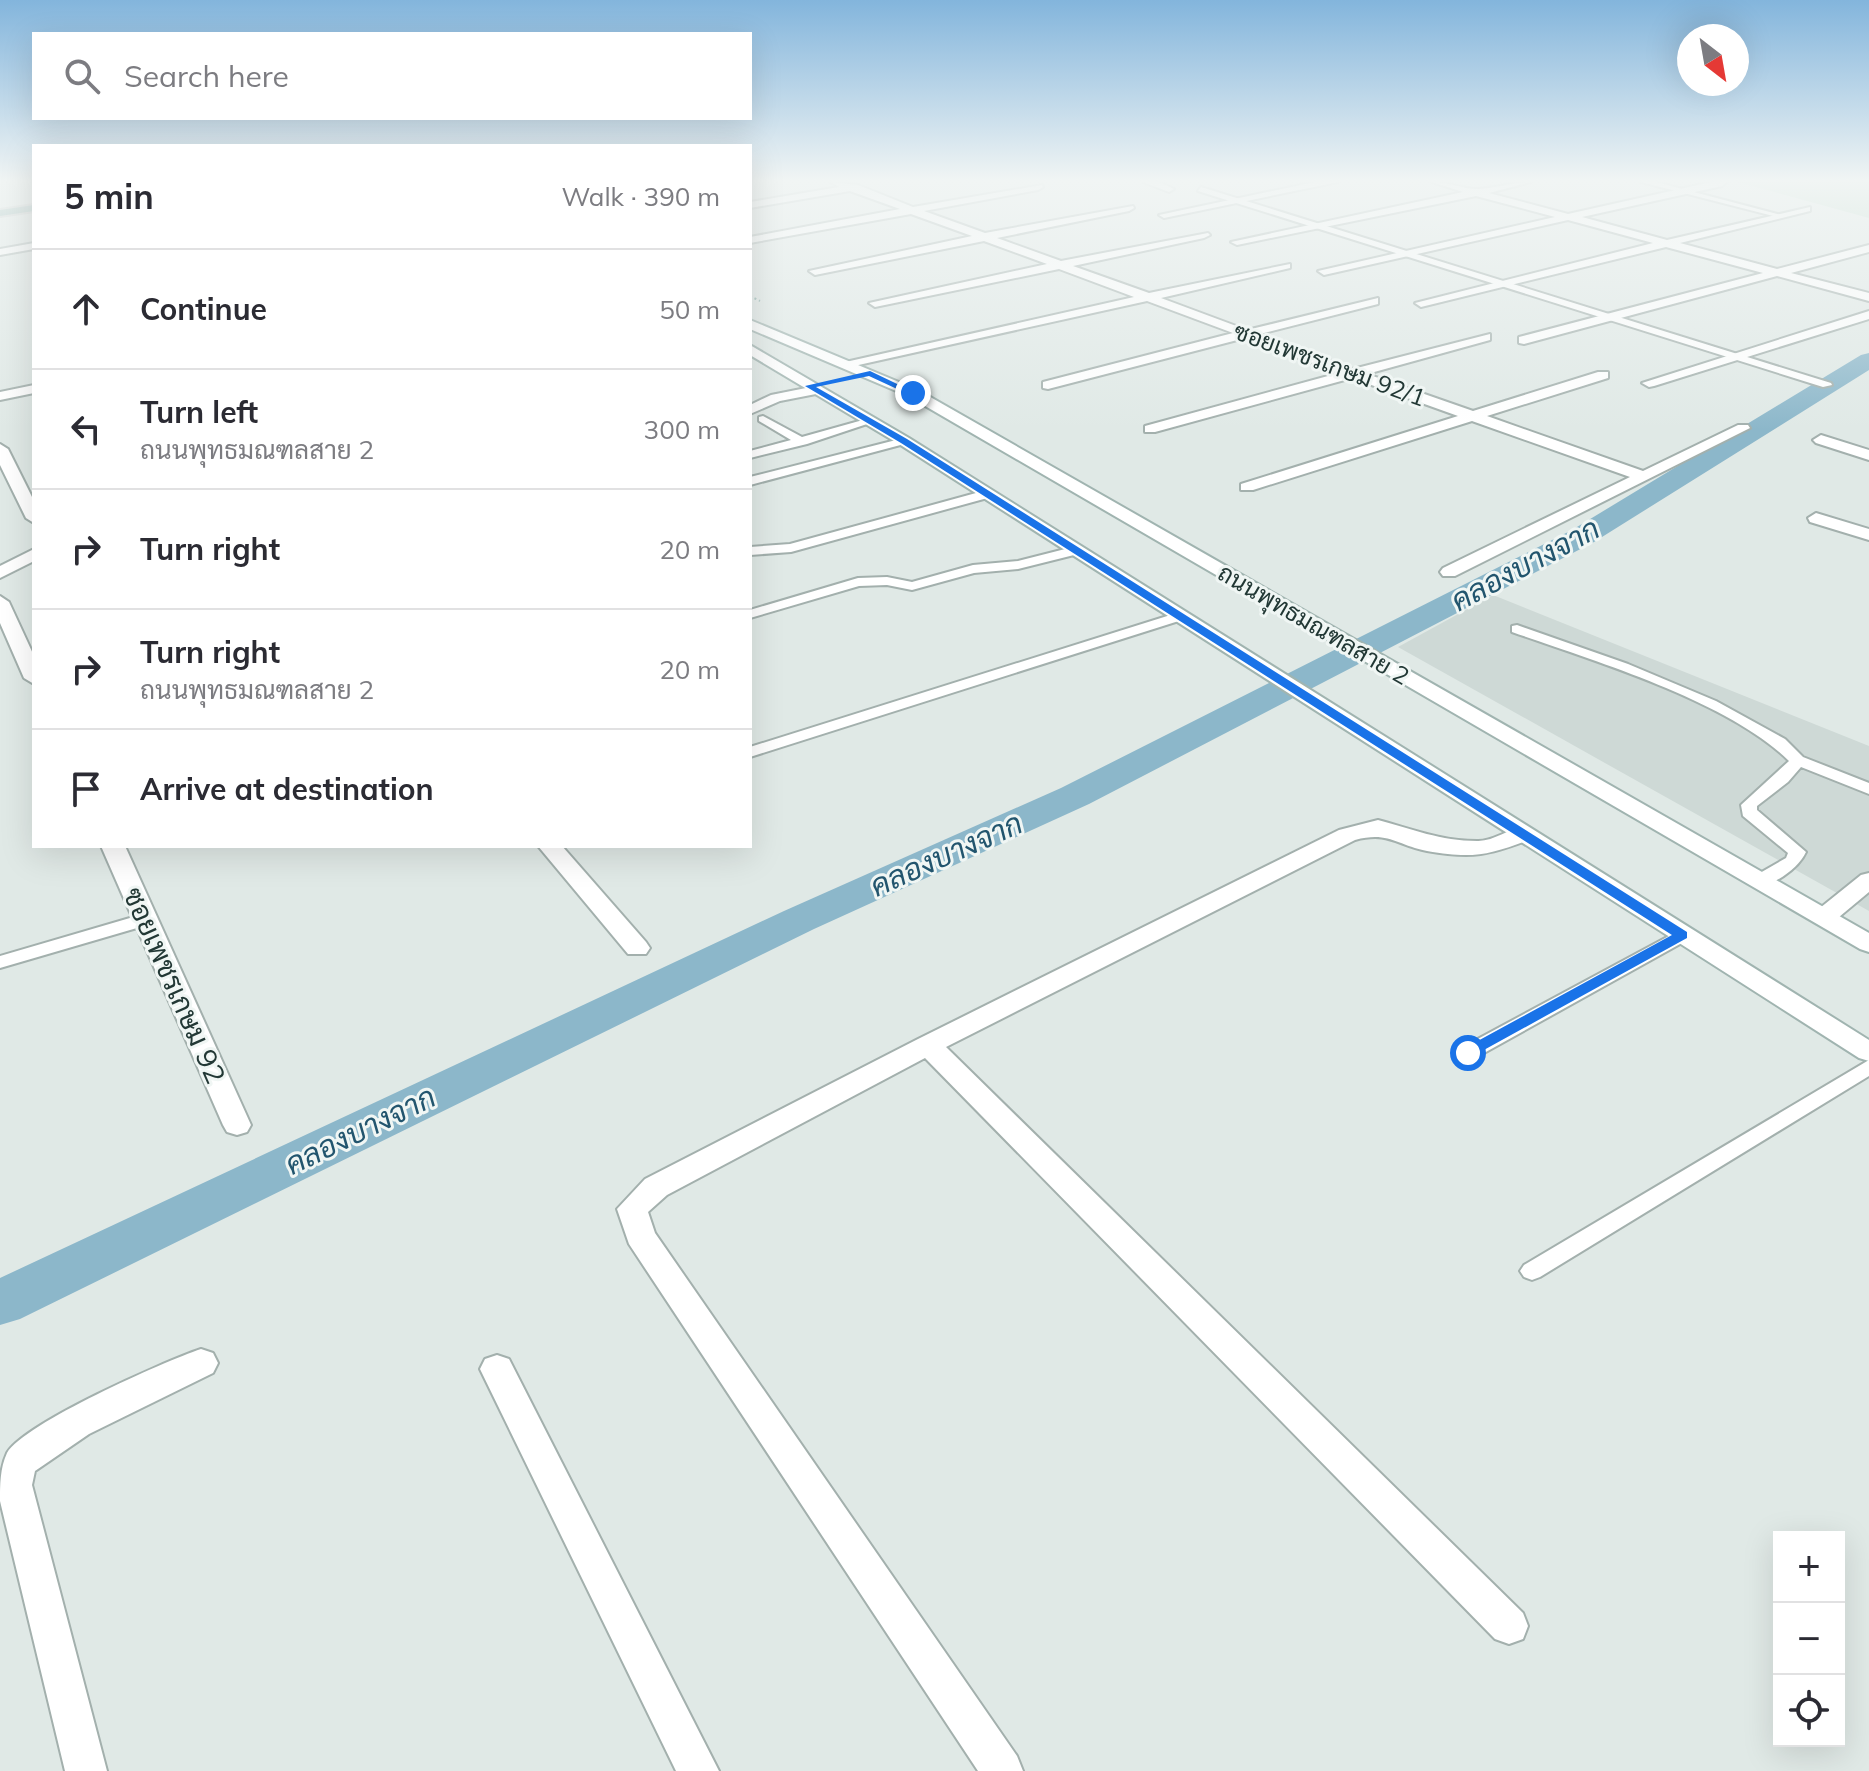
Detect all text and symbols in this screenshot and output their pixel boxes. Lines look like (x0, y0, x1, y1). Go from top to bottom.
north arrow (1677, 24, 1749, 96)
search box (32, 32, 752, 120)
icon: search (60, 54, 104, 98)
text: Search here (124, 57, 289, 95)
text: 5 min (64, 175, 154, 218)
text: Walk · 390 m (561, 180, 720, 213)
icon: ahead (64, 287, 108, 331)
text: Continue (140, 290, 267, 328)
text: 50 m (659, 293, 720, 326)
street label: ซอยเพชรเกษม 92/1 (1230, 315, 1430, 413)
route end (895, 375, 931, 411)
text: Turn left (140, 393, 258, 431)
icon: left (64, 407, 108, 451)
text: 300 m (644, 413, 720, 446)
text: ถนนพุทธมณฑลสาย 2 (140, 433, 374, 466)
water label: คลองบางจาก (1444, 509, 1606, 619)
icon: right (64, 527, 108, 571)
text: Turn right (140, 530, 280, 568)
text: 20 m (659, 533, 720, 566)
street label: ถนนพุทธมณฑลสาย 2 (1212, 557, 1415, 693)
text: Turn right (140, 633, 280, 671)
icon: right (64, 647, 108, 691)
text: 20 m (659, 653, 720, 686)
text: ถนนพุทธมณฑลสาย 2 (140, 673, 374, 706)
icon: arrive (64, 767, 108, 811)
text: Arrive at destination (140, 770, 434, 808)
water label: คลองบางจาก (864, 804, 1028, 904)
street label: ซอยเพชรเกษม 92 (116, 882, 234, 1088)
route start (1450, 1035, 1486, 1071)
water label: คลองบางจาก (279, 1077, 441, 1183)
map controls (1773, 1531, 1845, 1747)
button: + (1773, 1531, 1845, 1603)
button: − (1773, 1603, 1845, 1675)
button: locate (1773, 1675, 1845, 1747)

